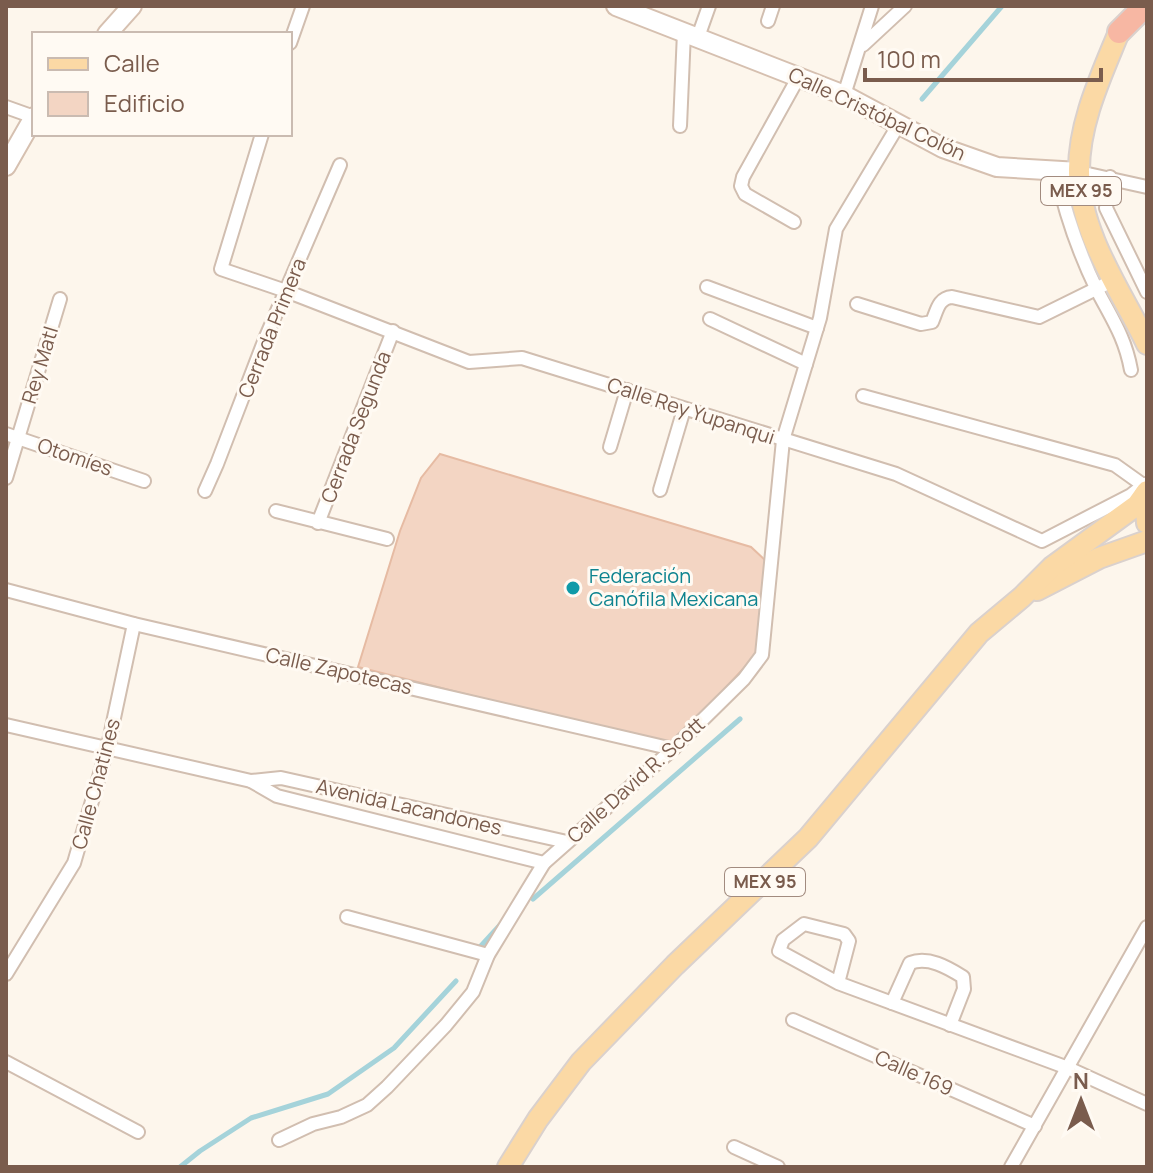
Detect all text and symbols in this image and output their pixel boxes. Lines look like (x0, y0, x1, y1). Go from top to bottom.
legend (32, 32, 292, 136)
scale bar (865, 32, 1101, 82)
text: 100 m (877, 42, 941, 75)
text: Calle (104, 46, 160, 79)
street label: Calle Cristóbal Colón (784, 61, 970, 167)
text: Edificio (104, 86, 185, 119)
road number: MEX 95 (1041, 177, 1121, 205)
street label: Cerrada Primera (231, 254, 312, 402)
street label: Rey Matl (15, 323, 64, 407)
street label: Cerrada Segunda (314, 347, 397, 507)
street label: Calle Rey Yupanqui (604, 371, 778, 450)
street label: Otomíes (34, 431, 116, 482)
place label: Federación Canófila Mexicana (589, 562, 758, 612)
marker: Federación Canófila Mexicana (564, 579, 582, 597)
street label: Calle Zapotecas (263, 641, 415, 700)
street label: Calle David R. Scott (561, 710, 710, 849)
street label: Calle Chatines (65, 715, 126, 852)
street label: Avenida Lacandones (314, 772, 504, 841)
road number: MEX 95 (725, 868, 805, 896)
street label: Calle 169 (871, 1043, 958, 1102)
north arrow (1041, 1061, 1121, 1141)
text: N (1073, 1066, 1089, 1096)

